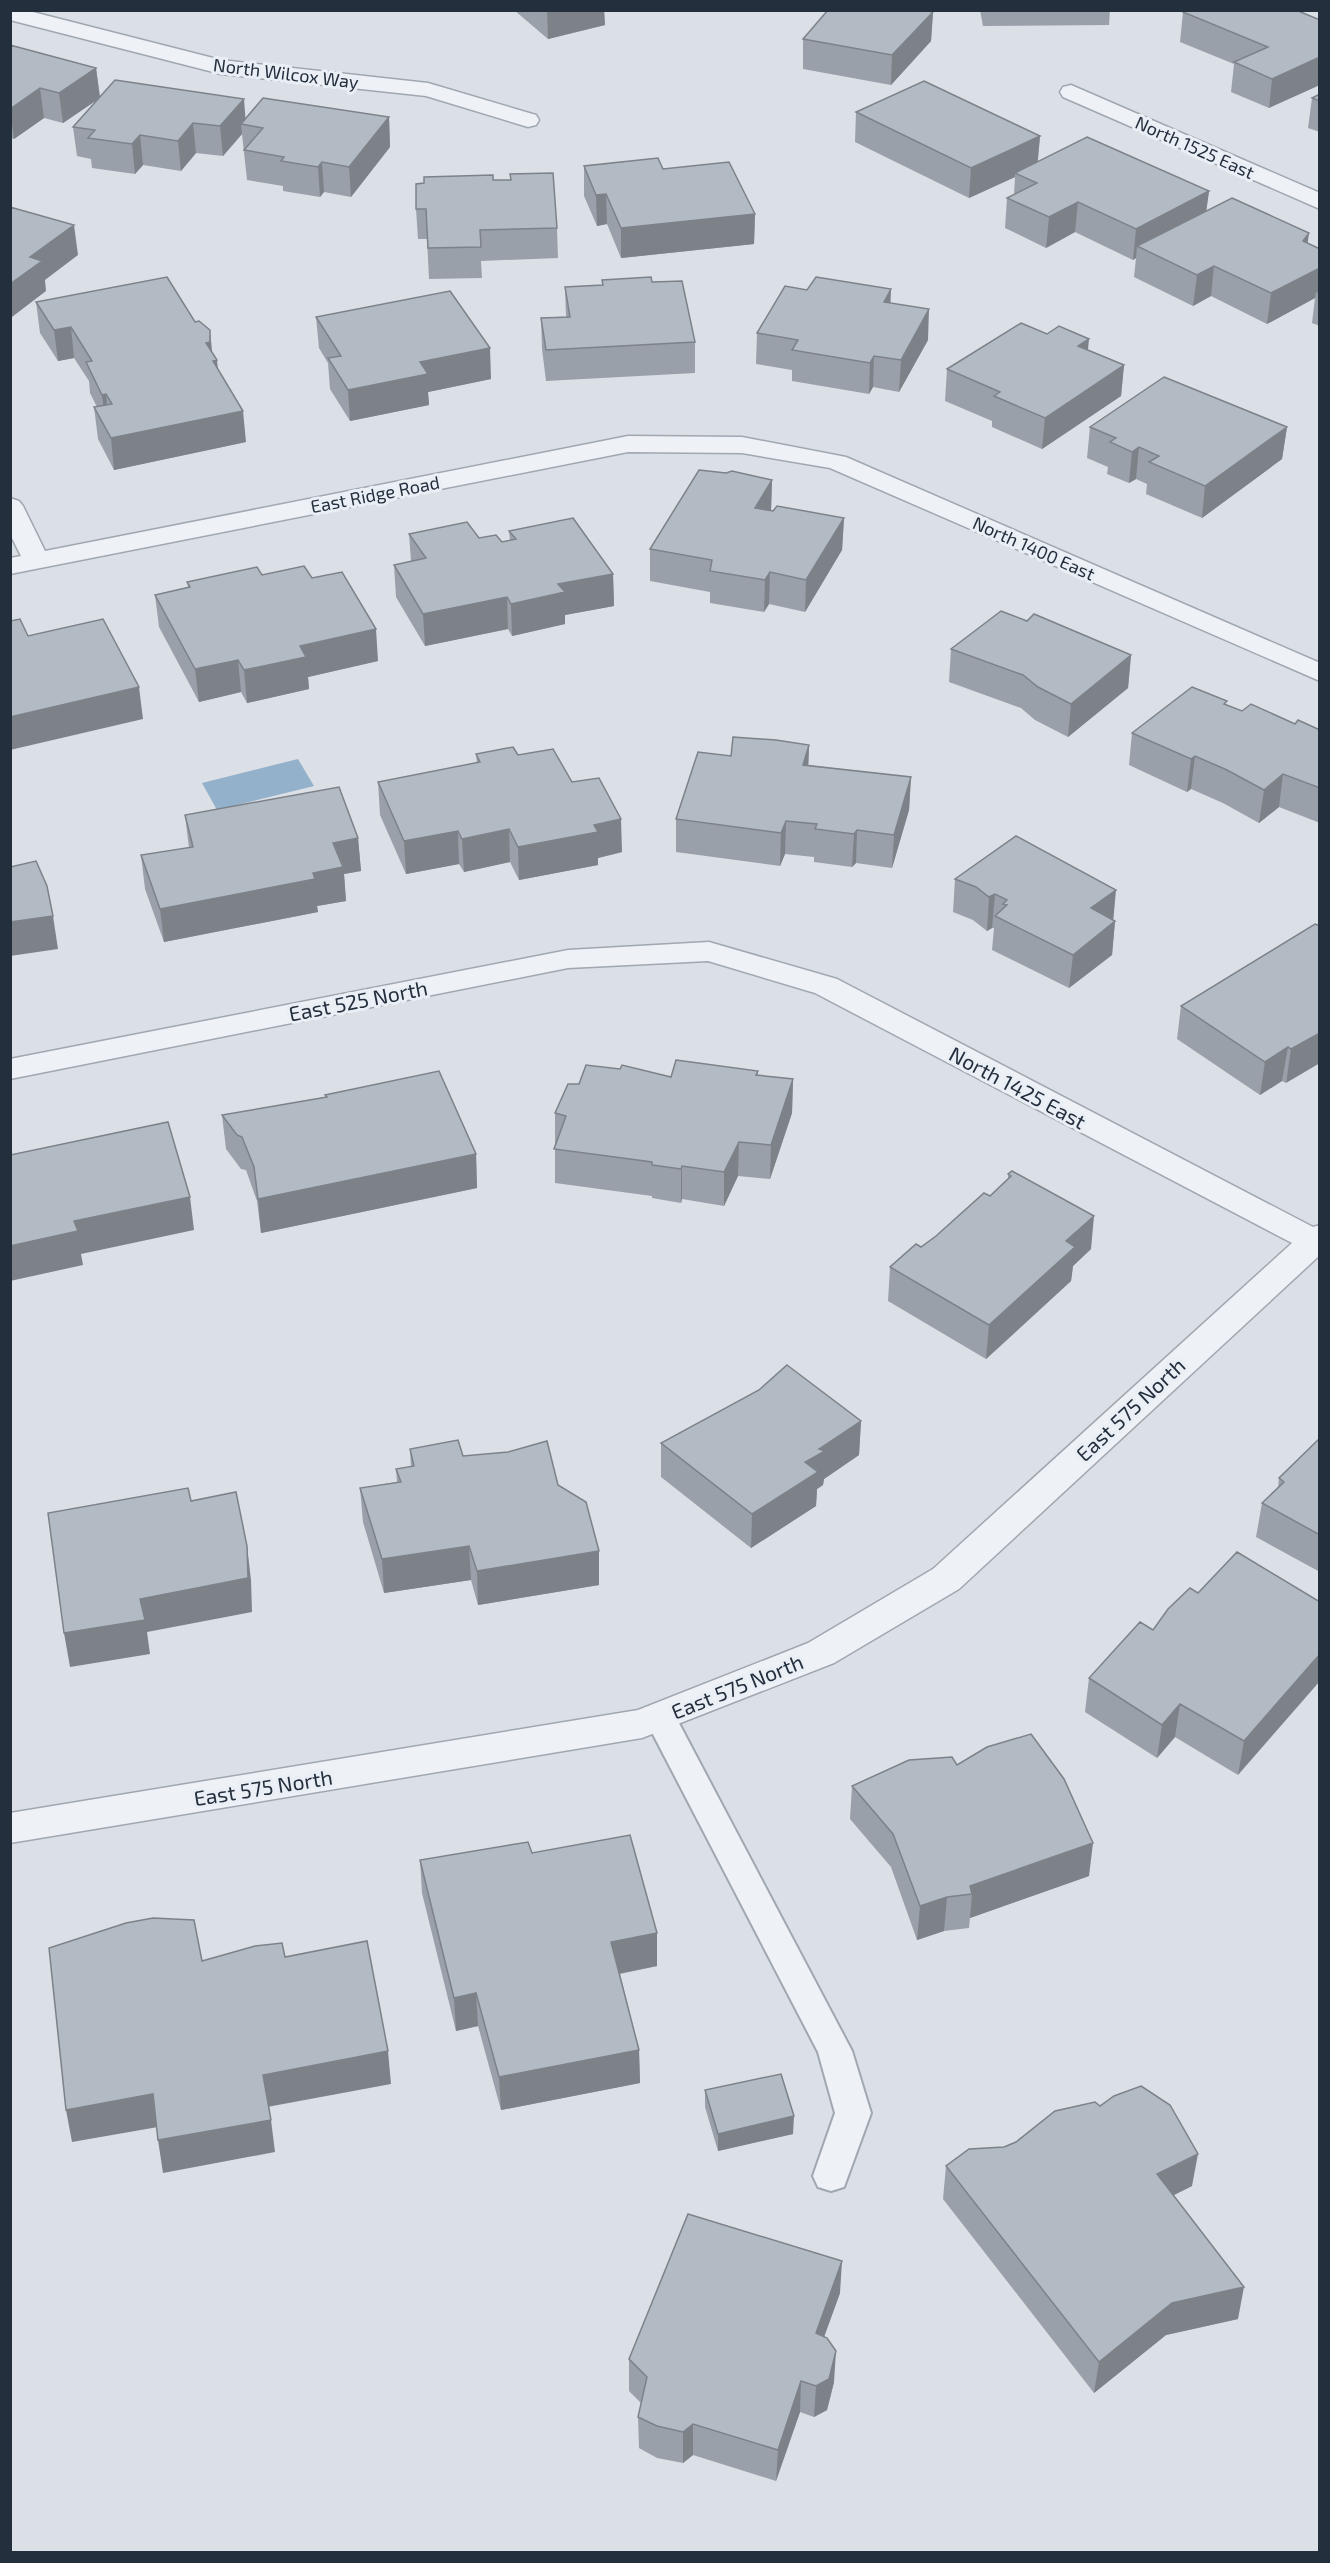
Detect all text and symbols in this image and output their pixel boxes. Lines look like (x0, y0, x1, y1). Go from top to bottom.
street label: North Wilcox Way (212, 53, 360, 93)
street label: North 1525 East (1132, 111, 1258, 183)
street label: East Ridge Road (309, 471, 441, 517)
street label: North 1400 East (970, 511, 1099, 585)
street label: East 525 North (286, 974, 430, 1026)
street label: North 1425 East (945, 1041, 1091, 1133)
street label: East 575 North (1070, 1352, 1190, 1466)
street label: East 575 North (667, 1648, 807, 1724)
street label: East 575 North (192, 1764, 334, 1810)

